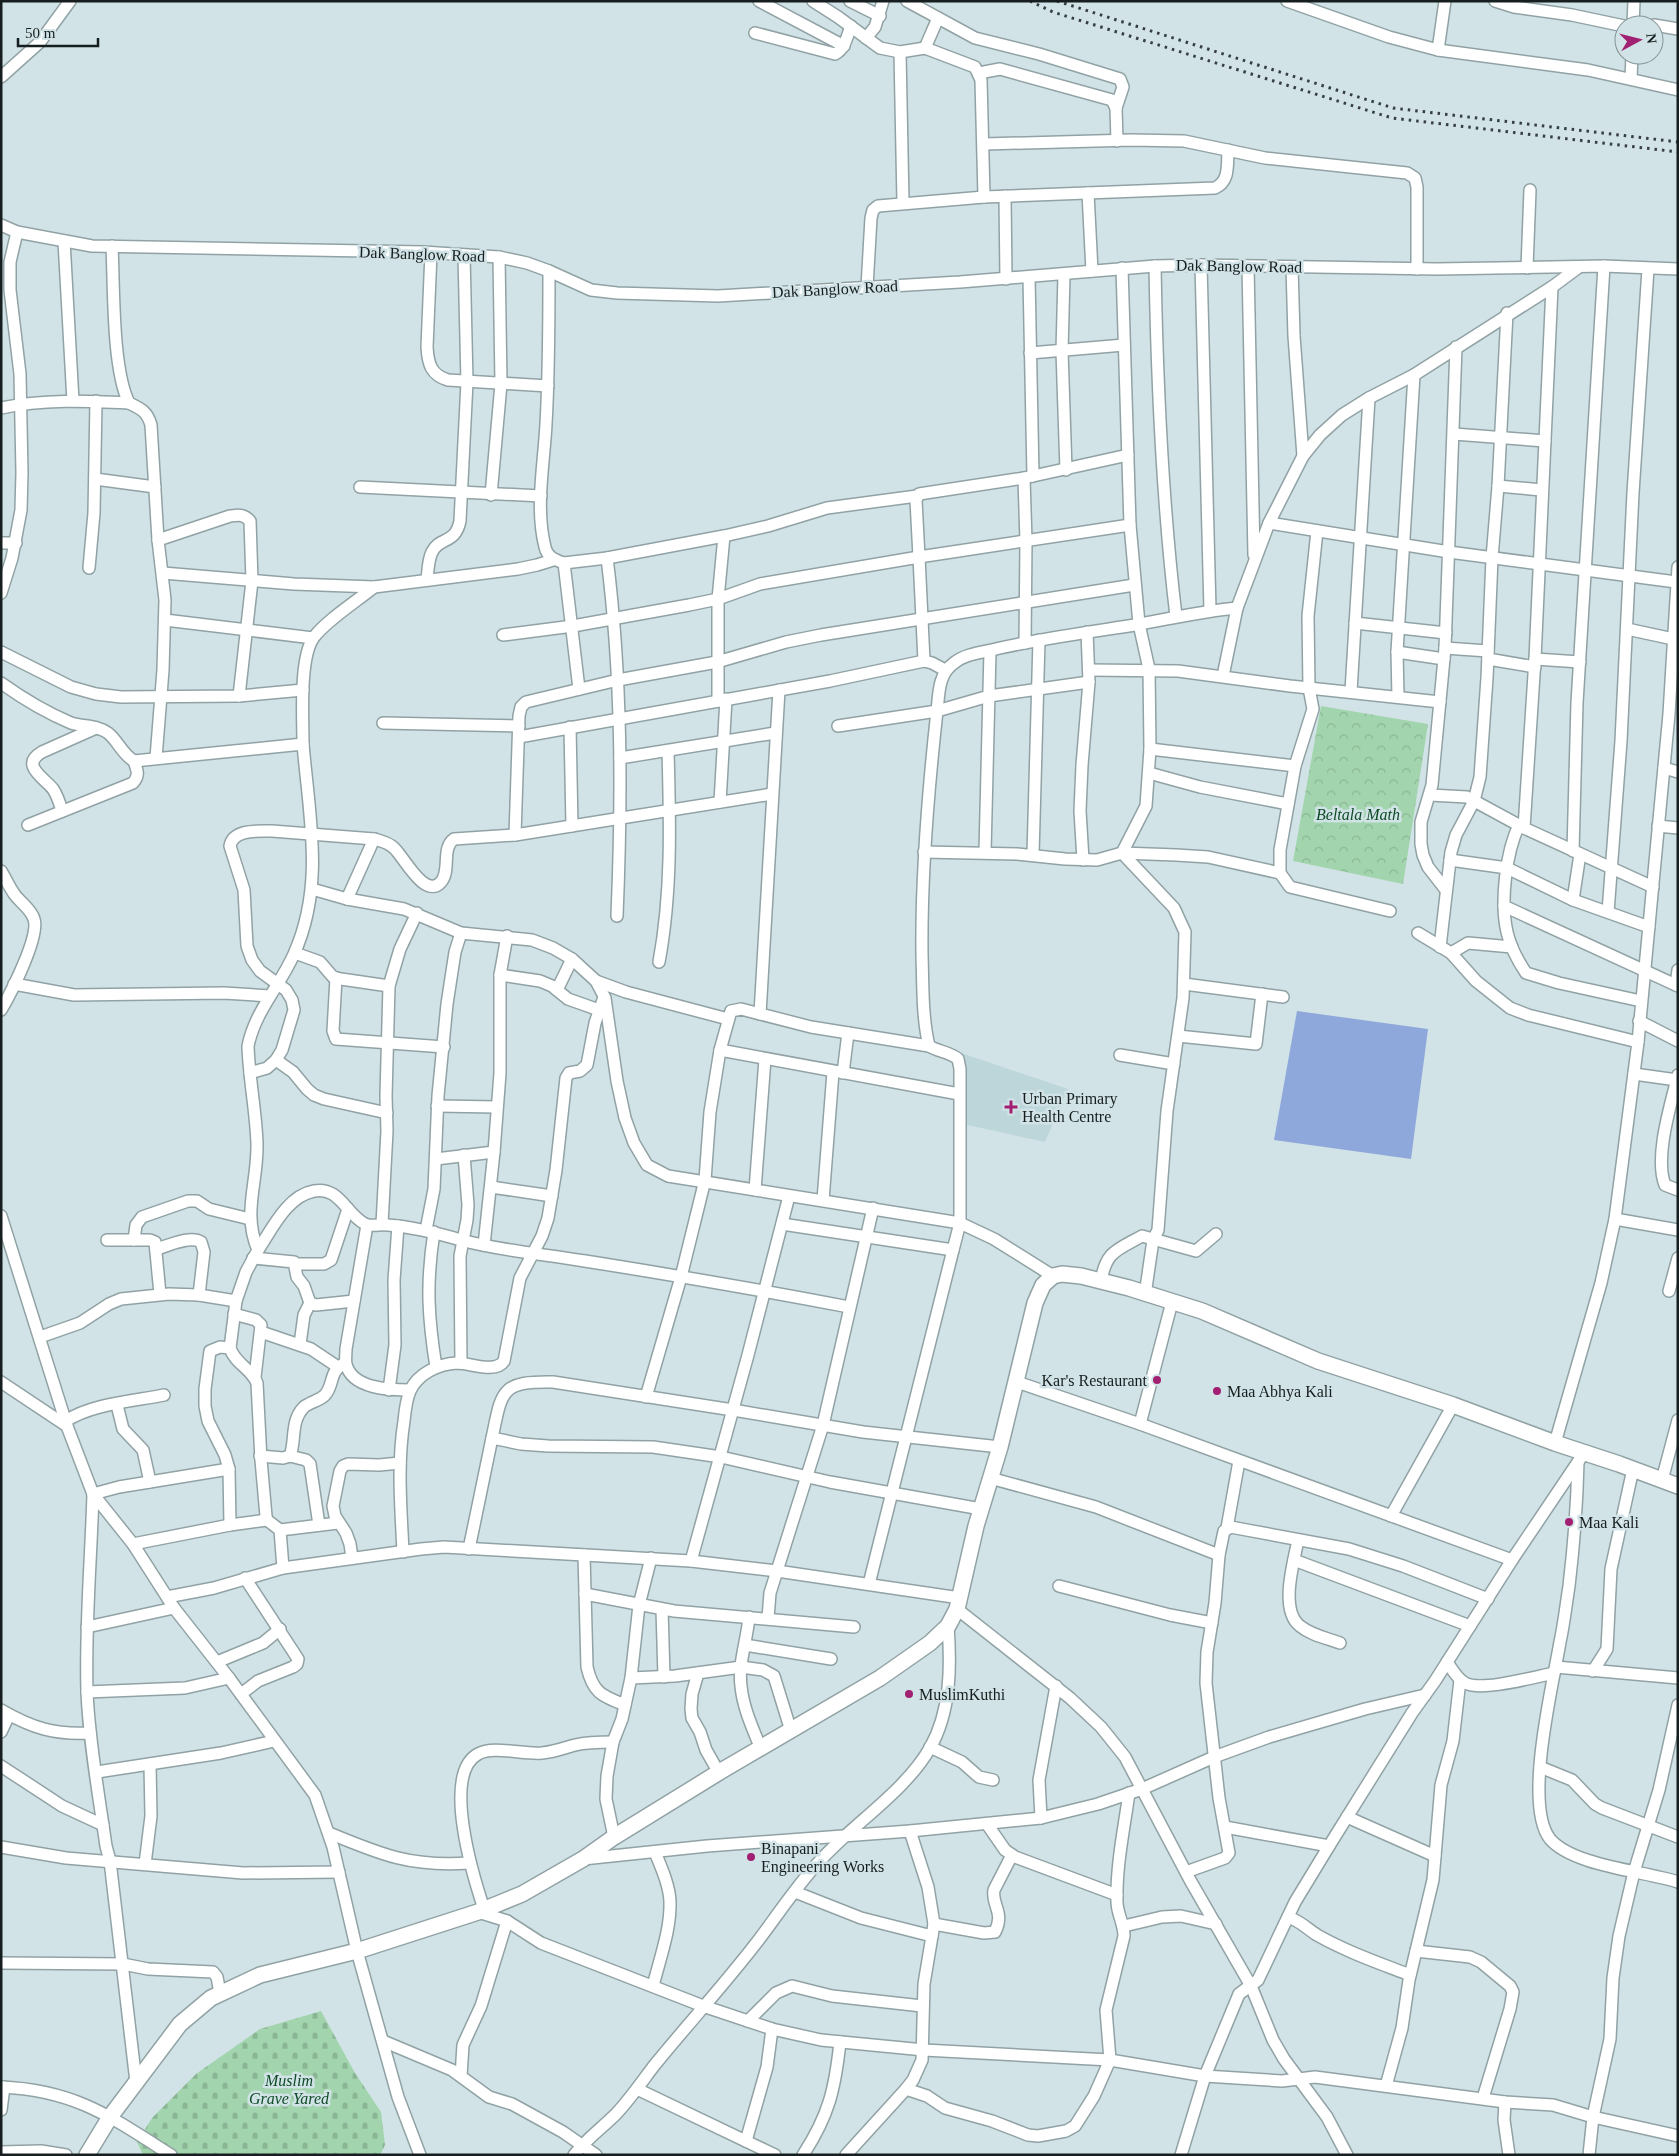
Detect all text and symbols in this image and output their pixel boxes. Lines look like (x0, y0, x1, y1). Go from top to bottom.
scale bar (18, 15, 98, 47)
north arrow (1614, 15, 1664, 65)
text: 50 m (25, 25, 56, 41)
text: N (1643, 33, 1659, 44)
street label: Dak Banglow Road (359, 243, 485, 266)
street label: Dak Banglow Road (1176, 256, 1302, 277)
street label: Dak Banglow Road (772, 277, 899, 302)
park label: Beltala Math (1316, 806, 1400, 823)
place label: Urban Primary Health Centre (1022, 1090, 1118, 1125)
marker: Urban Primary Health Centre (1004, 1100, 1018, 1114)
place label: Kar's Restaurant (1041, 1372, 1148, 1389)
marker: Kar's Restaurant (1151, 1374, 1163, 1386)
place label: Maa Abhya Kali (1227, 1383, 1333, 1401)
marker: Maa Abhya Kali (1211, 1385, 1223, 1397)
place label: Maa Kali (1579, 1514, 1640, 1531)
marker: Maa Kali (1563, 1516, 1575, 1528)
place label: MuslimKuthi (919, 1686, 1006, 1703)
marker: MuslimKuthi (903, 1688, 915, 1700)
place label: Binapani Engineering Works (761, 1840, 884, 1876)
marker: Binapani Engineering Works (745, 1851, 757, 1863)
park label: Muslim Grave Yared (249, 2072, 330, 2107)

